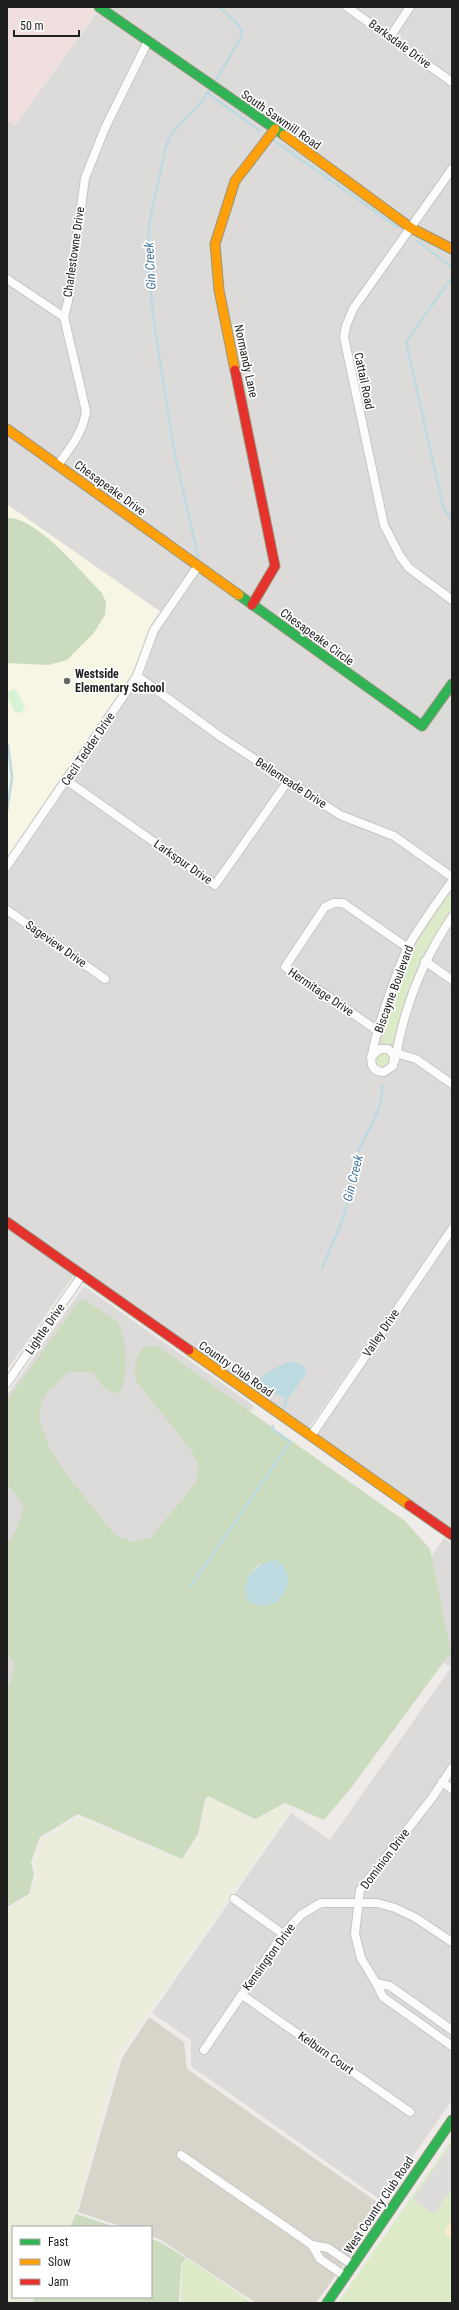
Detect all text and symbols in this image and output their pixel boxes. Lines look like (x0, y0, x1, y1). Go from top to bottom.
scale bar (14, 12, 79, 38)
street label: Barksdale Drive (366, 17, 434, 72)
text: 50 m (20, 19, 44, 33)
street label: South Sawmill Road (238, 87, 324, 153)
street label: Charlestowne Drive (61, 205, 87, 298)
water label: Gin Creek (141, 241, 159, 290)
street label: Normandy Lane (231, 323, 261, 399)
street label: Cattail Road (351, 351, 377, 411)
street label: Chesapeake Drive (72, 458, 149, 519)
street label: Chesapeake Circle (278, 606, 357, 669)
place label: Westside Elementary School (75, 667, 165, 695)
marker: Westside Elementary School (62, 676, 72, 686)
street label: Cecil Tedder Drive (58, 709, 118, 788)
street label: Bellemeade Drive (253, 755, 330, 811)
street label: Larkspur Drive (151, 837, 215, 887)
street label: Sageview Drive (23, 918, 90, 970)
street label: Biscayne Boulevard (372, 943, 416, 1035)
street label: Hermitage Drive (286, 965, 357, 1019)
water label: Gin Creek (340, 1153, 366, 1203)
street label: Lightle Drive (22, 1301, 68, 1357)
street label: Valley Drive (360, 1306, 402, 1360)
street label: Country Club Road (196, 1338, 276, 1400)
street label: Dominion Drive (358, 1826, 412, 1892)
street label: Kensington Drive (240, 1920, 298, 1993)
street label: Kelburn Court (295, 2029, 357, 2078)
street label: West Country Club Road (341, 2154, 417, 2256)
legend (12, 2226, 152, 2298)
text: Fast (48, 2235, 69, 2249)
text: Slow (48, 2255, 71, 2269)
text: Jam (48, 2275, 69, 2289)

